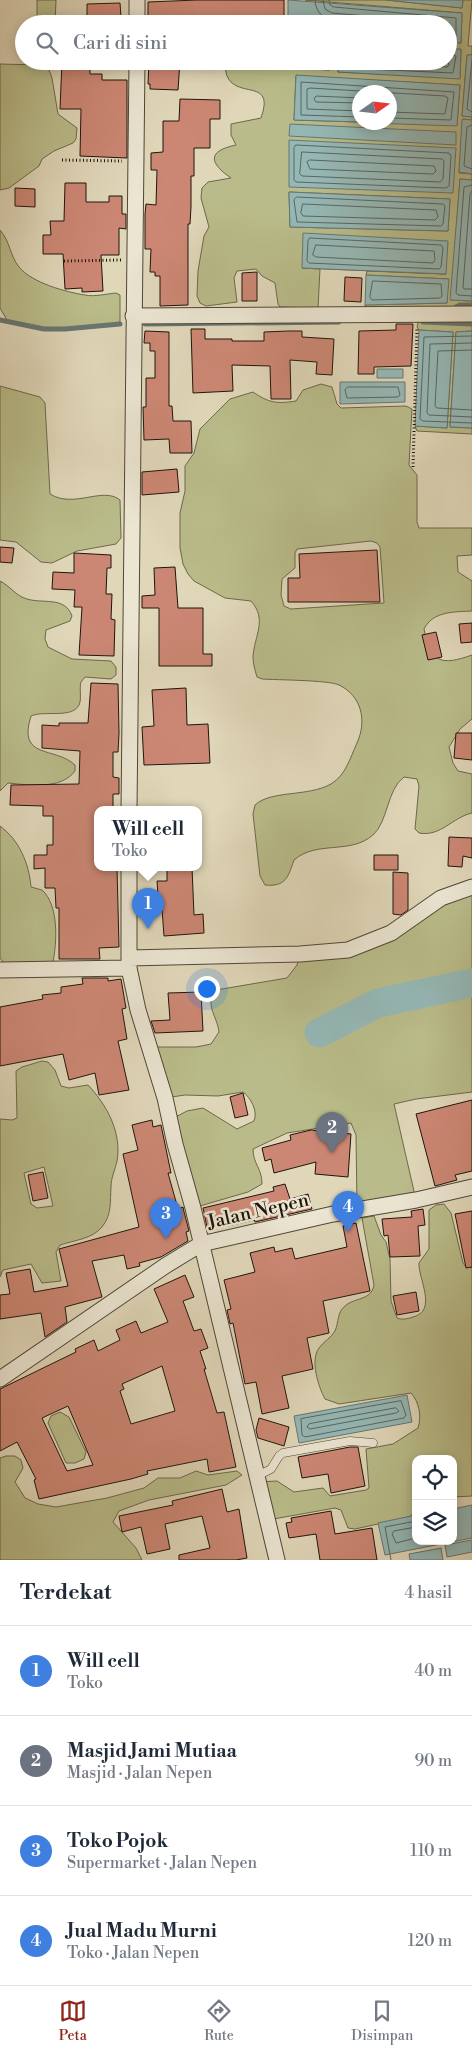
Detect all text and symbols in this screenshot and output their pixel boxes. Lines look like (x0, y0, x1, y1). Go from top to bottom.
search box (15, 15, 457, 70)
icon: search (33, 29, 61, 57)
text: Cari di sini (73, 31, 168, 55)
north arrow (352, 85, 397, 130)
popup (94, 806, 202, 871)
text: Will cell (112, 817, 184, 841)
text: Toko (112, 841, 148, 861)
pin: 1 (132, 888, 164, 929)
your location (194, 976, 220, 1002)
pin: 2 (316, 1112, 348, 1153)
street label: Jalan Nepen (204, 1188, 311, 1235)
pin: 4 (332, 1191, 364, 1232)
pin: 3 (150, 1198, 182, 1239)
map controls (412, 1455, 457, 1545)
button: locate (412, 1455, 457, 1500)
button: layers (412, 1500, 457, 1545)
text: Terdekat (20, 1580, 111, 1606)
text: 4 hasil (405, 1583, 452, 1603)
text: Will cell (67, 1649, 140, 1673)
text: 1 (32, 1661, 40, 1681)
text: 40 m (415, 1661, 452, 1681)
text: Toko (67, 1673, 103, 1693)
text: Masjid Jami Mutiaa (67, 1739, 237, 1763)
text: 2 (31, 1751, 41, 1771)
text: 90 m (414, 1751, 452, 1771)
text: Masjid · Jalan Nepen (67, 1763, 212, 1783)
text: Toko Pojok (67, 1829, 168, 1853)
text: 3 (31, 1841, 41, 1861)
text: 110 m (410, 1841, 452, 1861)
text: Supermarket · Jalan Nepen (67, 1853, 257, 1873)
text: Jual Madu Murni (67, 1919, 217, 1943)
text: 4 (31, 1931, 41, 1951)
text: 120 m (408, 1931, 452, 1951)
text: Toko · Jalan Nepen (67, 1943, 199, 1963)
tab: Peta (59, 1997, 87, 2045)
tab: Rute (204, 1997, 234, 2045)
tab: Disimpan (351, 1997, 413, 2045)

